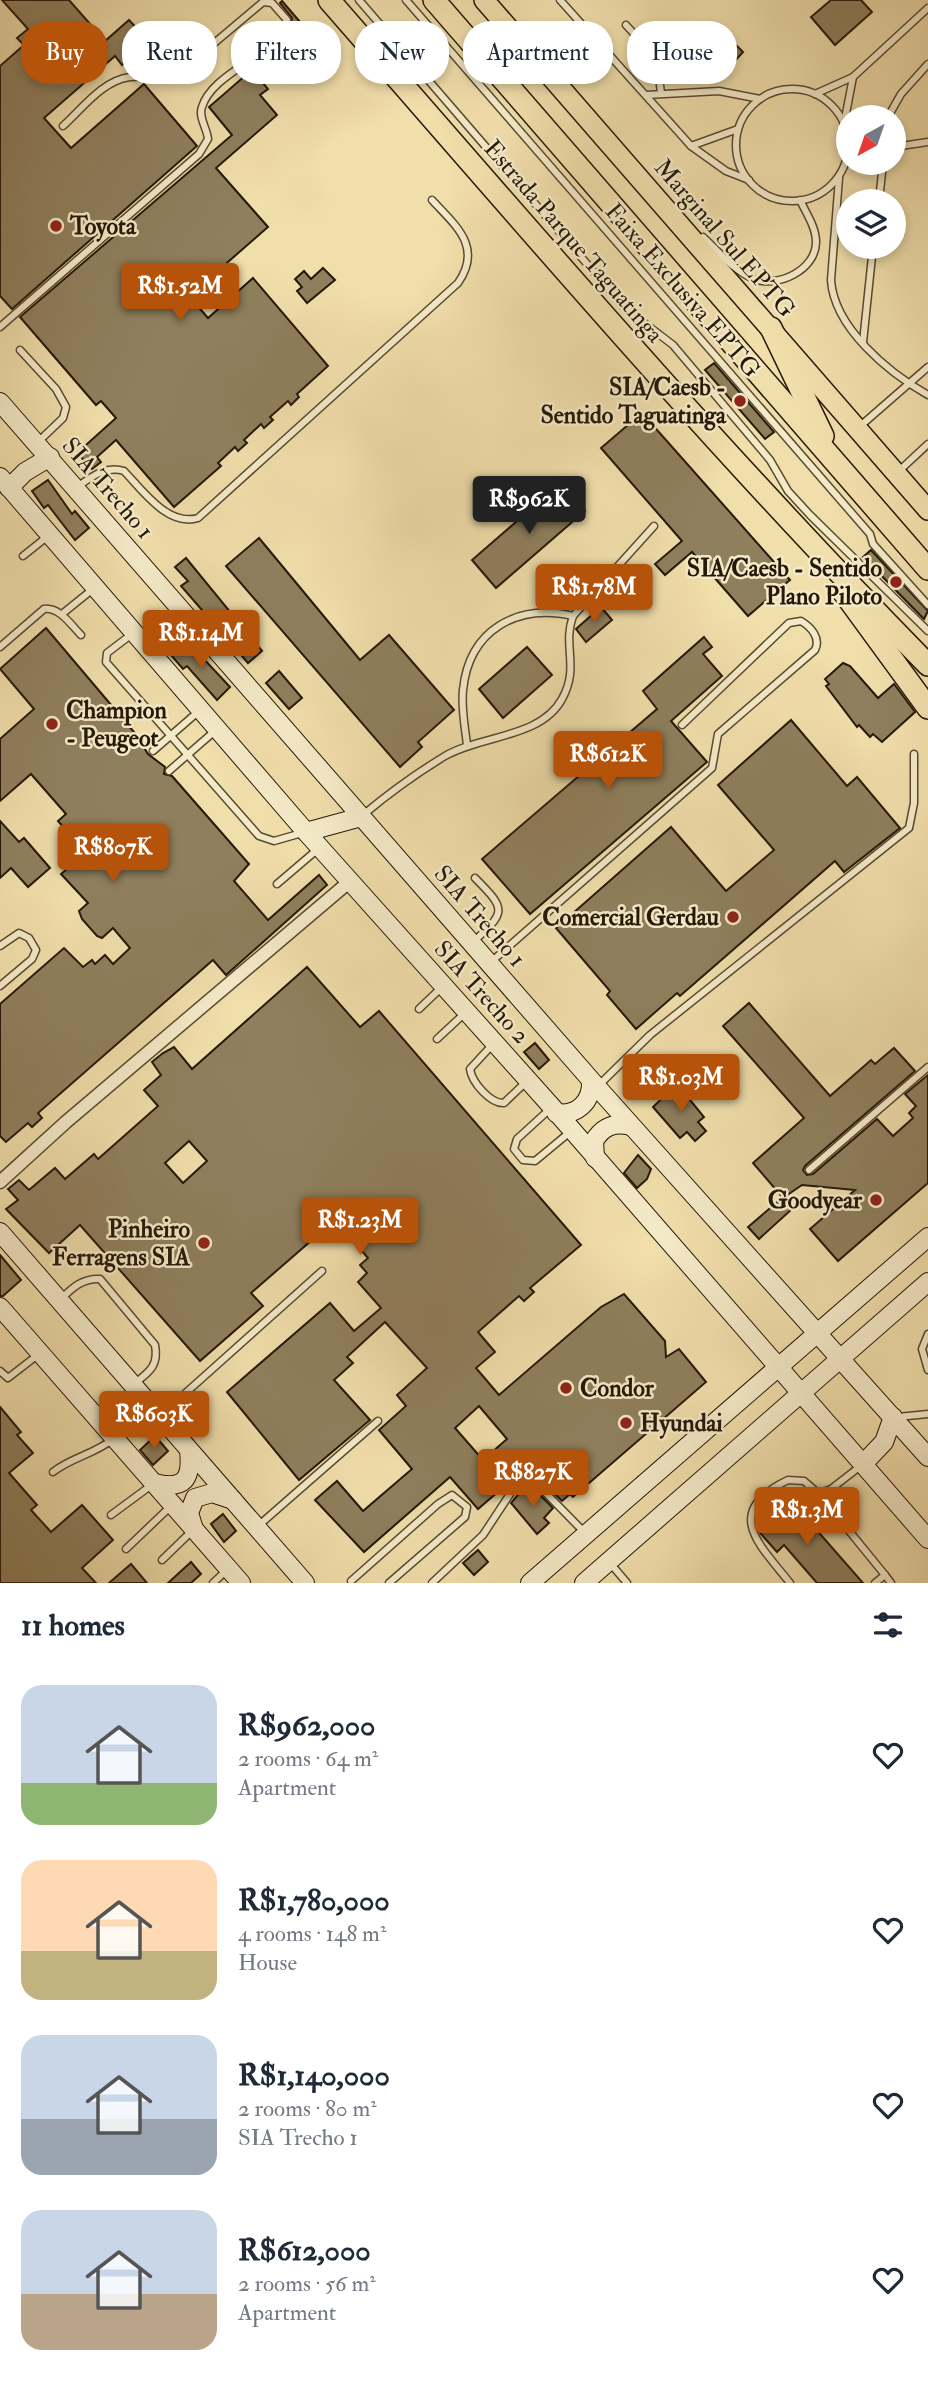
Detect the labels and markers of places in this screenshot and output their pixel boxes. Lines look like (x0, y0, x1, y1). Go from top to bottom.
place label: Toyota (69, 211, 137, 242)
marker: Toyota (48, 218, 64, 234)
pin: R$1.52M (115, 264, 245, 323)
place label: SIA/Caesb - Sentido Taguatinga (540, 372, 727, 431)
marker: SIA/Caesb - Sentido Taguatinga (732, 393, 748, 409)
pin: R$962K (472, 476, 586, 536)
place label: SIA/Caesb - Sentido Plano Piloto (687, 553, 882, 612)
pin: R$1.78M (529, 564, 659, 624)
marker: SIA/Caesb - Sentido Plano Piloto (888, 574, 904, 590)
pin: R$1.14M (136, 610, 266, 670)
place label: Champion - Peugeot (66, 695, 167, 754)
marker: Champion - Peugeot (44, 716, 60, 732)
pin: R$612K (551, 732, 665, 791)
pin: R$807K (56, 824, 170, 884)
place label: Comercial Gerdau (542, 902, 720, 933)
marker: Comercial Gerdau (725, 909, 741, 925)
pin: R$1.03M (616, 1054, 746, 1114)
place label: Goodyear (768, 1185, 863, 1216)
marker: Goodyear (868, 1192, 884, 1208)
pin: R$1.23M (295, 1198, 425, 1257)
place label: Pinheiro Ferragens SIA (52, 1214, 191, 1273)
marker: Pinheiro Ferragens SIA (196, 1235, 212, 1251)
place label: Condor (580, 1373, 655, 1404)
marker: Condor (558, 1380, 574, 1396)
pin: R$603K (97, 1392, 211, 1451)
place label: Hyundai (640, 1408, 723, 1439)
marker: Hyundai (618, 1415, 634, 1431)
pin: R$827K (476, 1450, 590, 1509)
pin: R$1.3M (750, 1488, 864, 1547)

